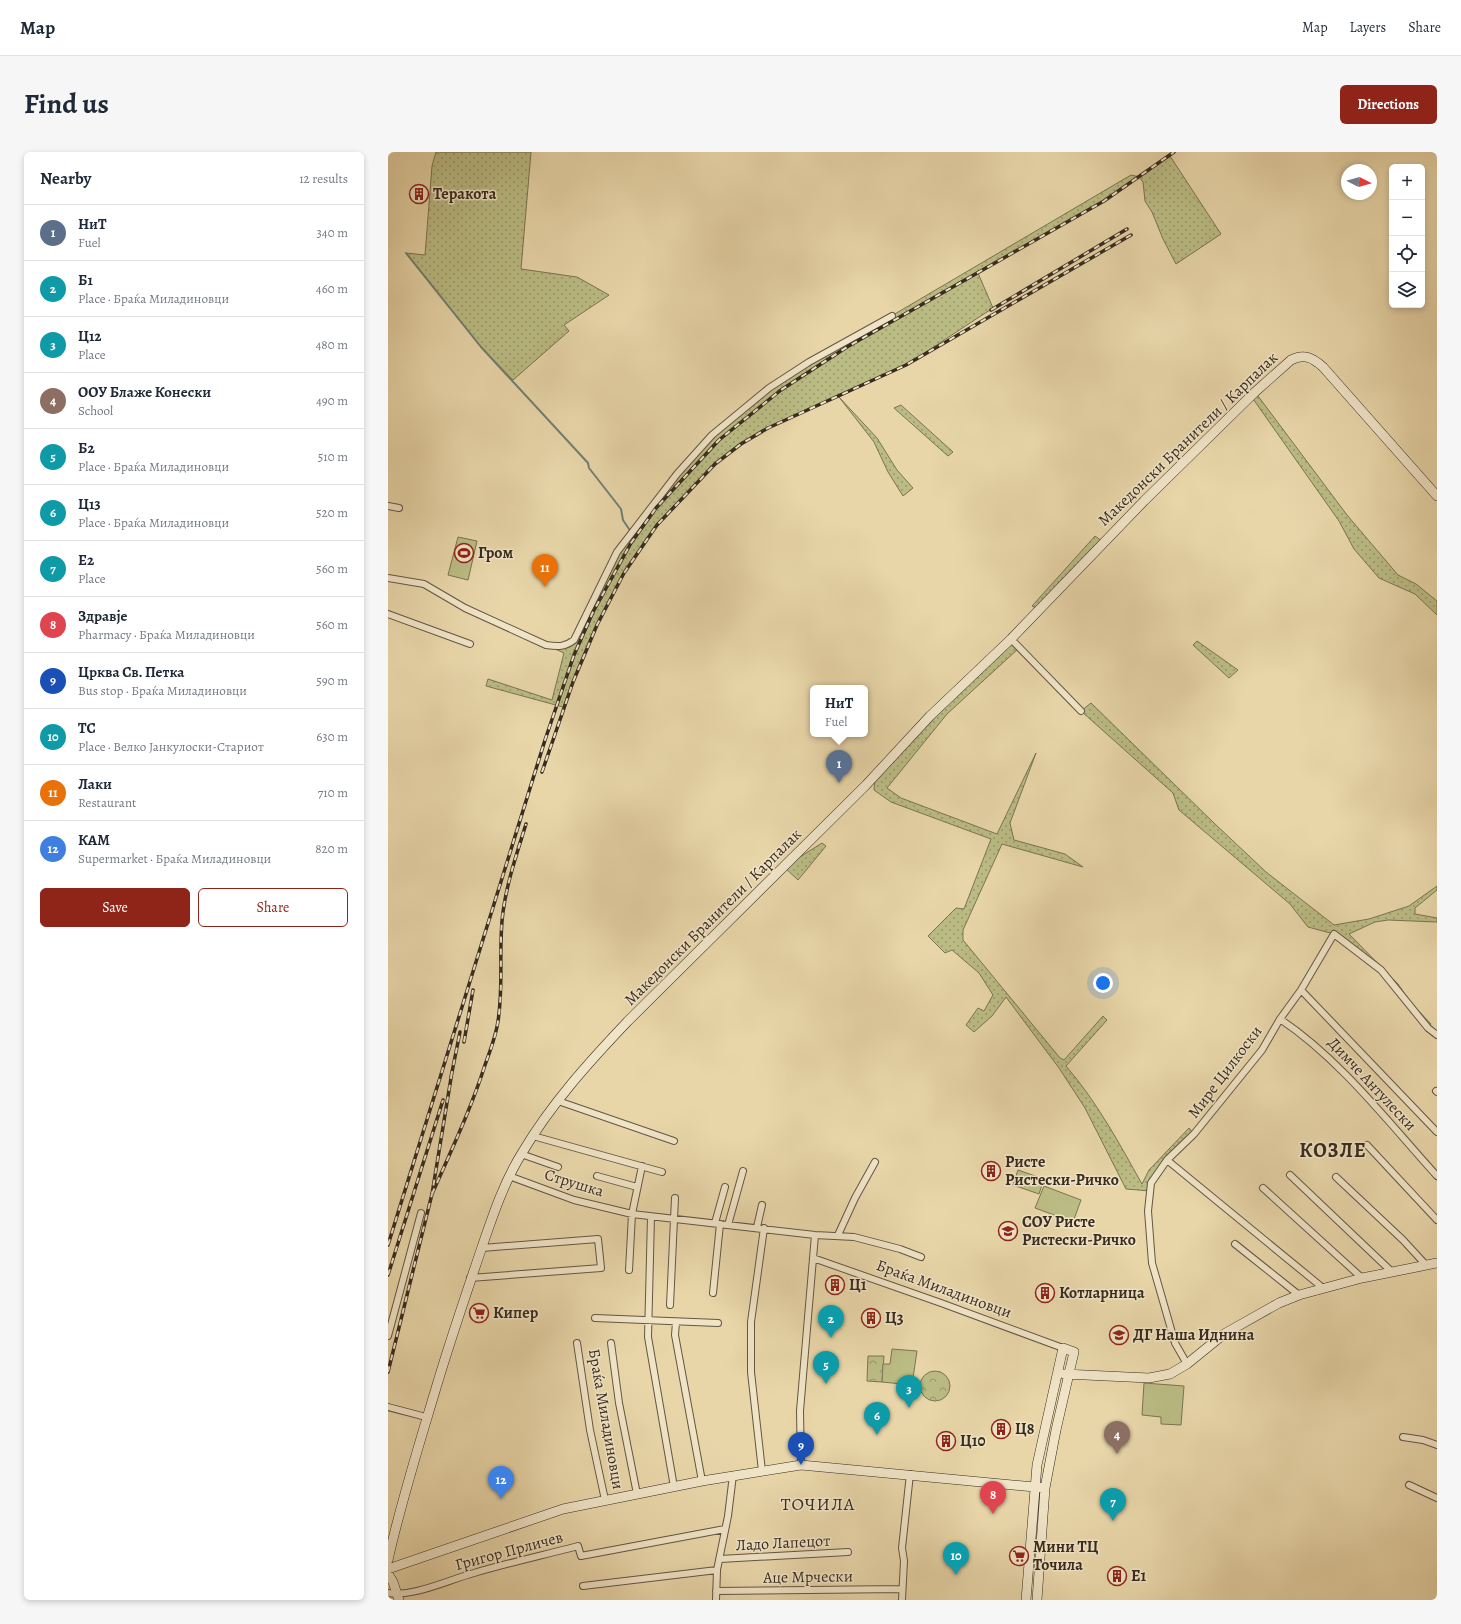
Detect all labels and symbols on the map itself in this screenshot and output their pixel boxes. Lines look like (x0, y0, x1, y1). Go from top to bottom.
north arrow (1341, 164, 1377, 200)
building icon: Теракота (408, 183, 430, 205)
place label: Теракота (433, 183, 497, 205)
street label: Македонски Бранители / Карпалак (1093, 347, 1283, 531)
sports icon: Гром (453, 542, 475, 564)
place label: Гром (478, 542, 513, 564)
pin: 11 (532, 554, 558, 587)
pin: 1 (826, 750, 852, 783)
street label: Македонски Бранители / Карпалак (620, 824, 806, 1010)
your location (1093, 973, 1113, 993)
street label: Мире Цилкоски (1183, 1021, 1267, 1123)
street label: Димче Антулески (1323, 1032, 1421, 1136)
district label: КОЗЛЕ (1299, 1137, 1367, 1164)
place label: Ристе Ристески-Ричко (1005, 1151, 1119, 1191)
building icon: Ристе Ристески-Ричко (980, 1160, 1002, 1182)
street label: Струшка (542, 1164, 607, 1203)
place label: СОУ Ристе Ристески-Ричко (1022, 1211, 1136, 1251)
school or university icon: СОУ Ристе Ристески-Ричко (997, 1220, 1019, 1242)
street label: Браќа Миладиновци (873, 1254, 1015, 1324)
building icon: Ц1 (824, 1274, 846, 1296)
place label: Ц1 (849, 1274, 867, 1296)
building icon: Котларница (1034, 1282, 1056, 1304)
place label: Котларница (1059, 1282, 1145, 1304)
supermarket icon: Кипер (468, 1302, 490, 1324)
place label: Кипер (493, 1302, 539, 1324)
pin: 2 (818, 1305, 844, 1338)
building icon: Ц3 (860, 1307, 882, 1329)
place label: Ц3 (885, 1307, 904, 1329)
school or university icon: ДГ Наша Иднина (1108, 1324, 1130, 1346)
place label: ДГ Наша Иднина (1133, 1324, 1255, 1346)
street label: Браќа Миладиновци (583, 1347, 629, 1491)
pin: 5 (813, 1351, 839, 1384)
pin: 3 (896, 1375, 922, 1408)
pin: 6 (864, 1402, 890, 1435)
building icon: Ц8 (990, 1418, 1012, 1440)
place label: Ц8 (1015, 1418, 1035, 1440)
pin: 4 (1104, 1421, 1130, 1454)
building icon: Ц10 (935, 1430, 957, 1452)
place label: Ц10 (960, 1430, 986, 1452)
pin: 9 (788, 1432, 814, 1465)
pin: 12 (488, 1466, 514, 1499)
pin: 8 (980, 1481, 1006, 1514)
pin: 7 (1100, 1488, 1126, 1521)
district label: ТОЧИЛА (781, 1492, 855, 1516)
street label: Григор Прличев (453, 1526, 565, 1576)
street label: Ладо Лапецот (735, 1530, 831, 1556)
place label: Мини ТЦ Точила (1033, 1536, 1099, 1576)
pin: 10 (943, 1542, 969, 1575)
supermarket icon: Мини ТЦ Точила (1008, 1545, 1030, 1567)
street label: Аце Мрчески (762, 1565, 853, 1589)
building icon: Е1 (1106, 1565, 1128, 1587)
place label: Е1 (1131, 1565, 1147, 1587)

